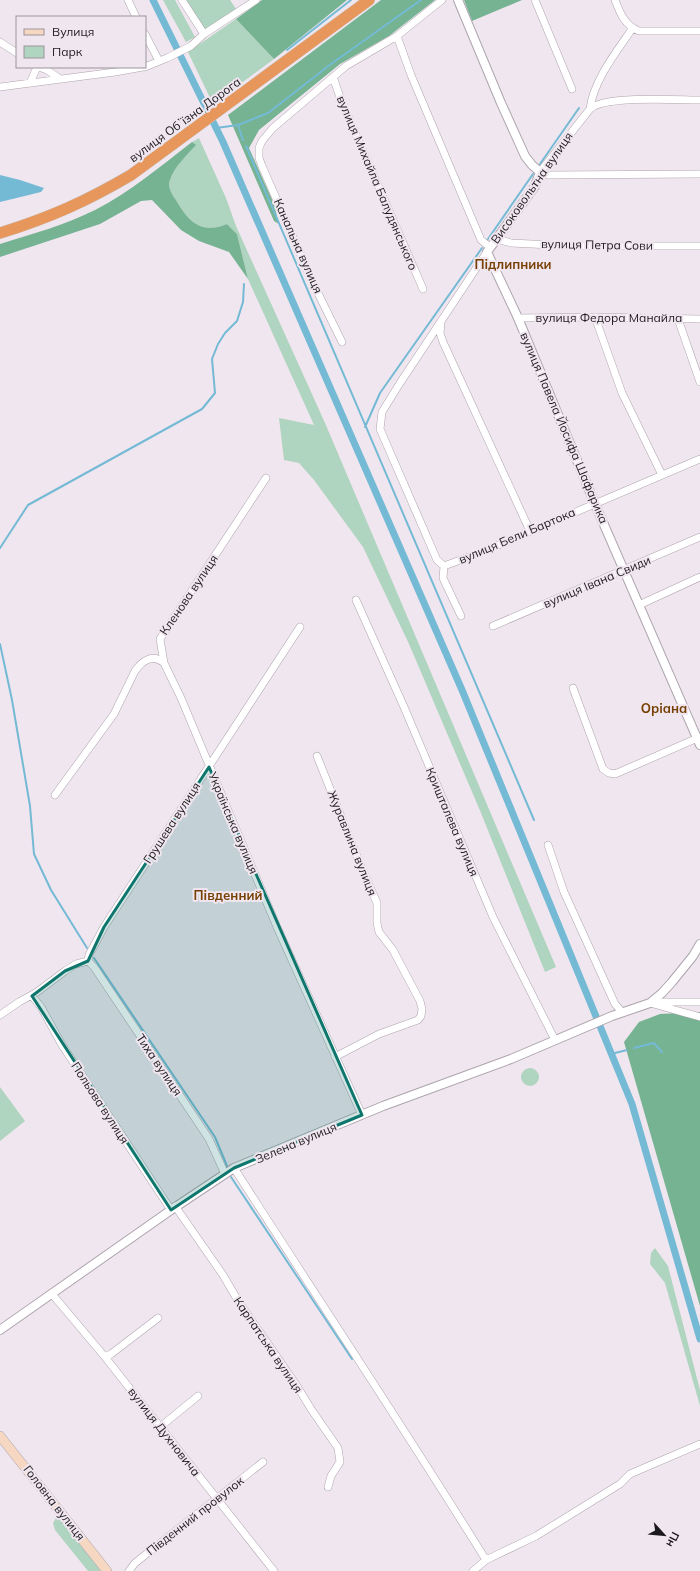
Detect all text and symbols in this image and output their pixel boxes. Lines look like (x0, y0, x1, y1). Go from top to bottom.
legend (16, 16, 146, 68)
text: Вулиця (52, 24, 94, 39)
text: Парк (52, 44, 83, 59)
street label: вулиця Обʼїзна Дорога (126, 74, 243, 165)
street label: вулиця Михайла Балудянського (334, 93, 421, 272)
street label: Високовольтна вулиця (487, 129, 576, 246)
street label: Канальна вулиця (271, 196, 326, 295)
street label: вулиця Петра Сови (541, 236, 653, 253)
district label: Підлипники (474, 256, 552, 272)
street label: вулиця Федора Манайла (536, 310, 682, 325)
street label: вулиця Павела Йосифа Шафарика (517, 330, 612, 526)
street label: вулиця Бели Бартока (456, 504, 577, 567)
street label: Кленова вулиця (156, 552, 221, 638)
street label: вулиця Івана Свиди (541, 552, 653, 611)
district label: Оріана (641, 700, 687, 716)
street label: Кришталева вулиця (423, 765, 482, 878)
street label: Українська вулиця (205, 769, 262, 876)
street label: Грушева вулиця (140, 779, 203, 866)
street label: Журавлина вулиця (324, 788, 380, 898)
district label: Південний (194, 887, 262, 903)
street label: Тиха вулиця (133, 1031, 186, 1098)
street label: Польова вулиця (68, 1059, 133, 1147)
street label: Зелена вулиця (253, 1119, 339, 1166)
street label: Карпатська вулиця (231, 1294, 306, 1396)
street label: вулиця Духновича (125, 1384, 204, 1479)
street label: Головна вулиця (20, 1462, 88, 1543)
street label: Південний провулок (143, 1473, 247, 1558)
north arrow (644, 1515, 684, 1555)
text: Пн (663, 1530, 683, 1550)

